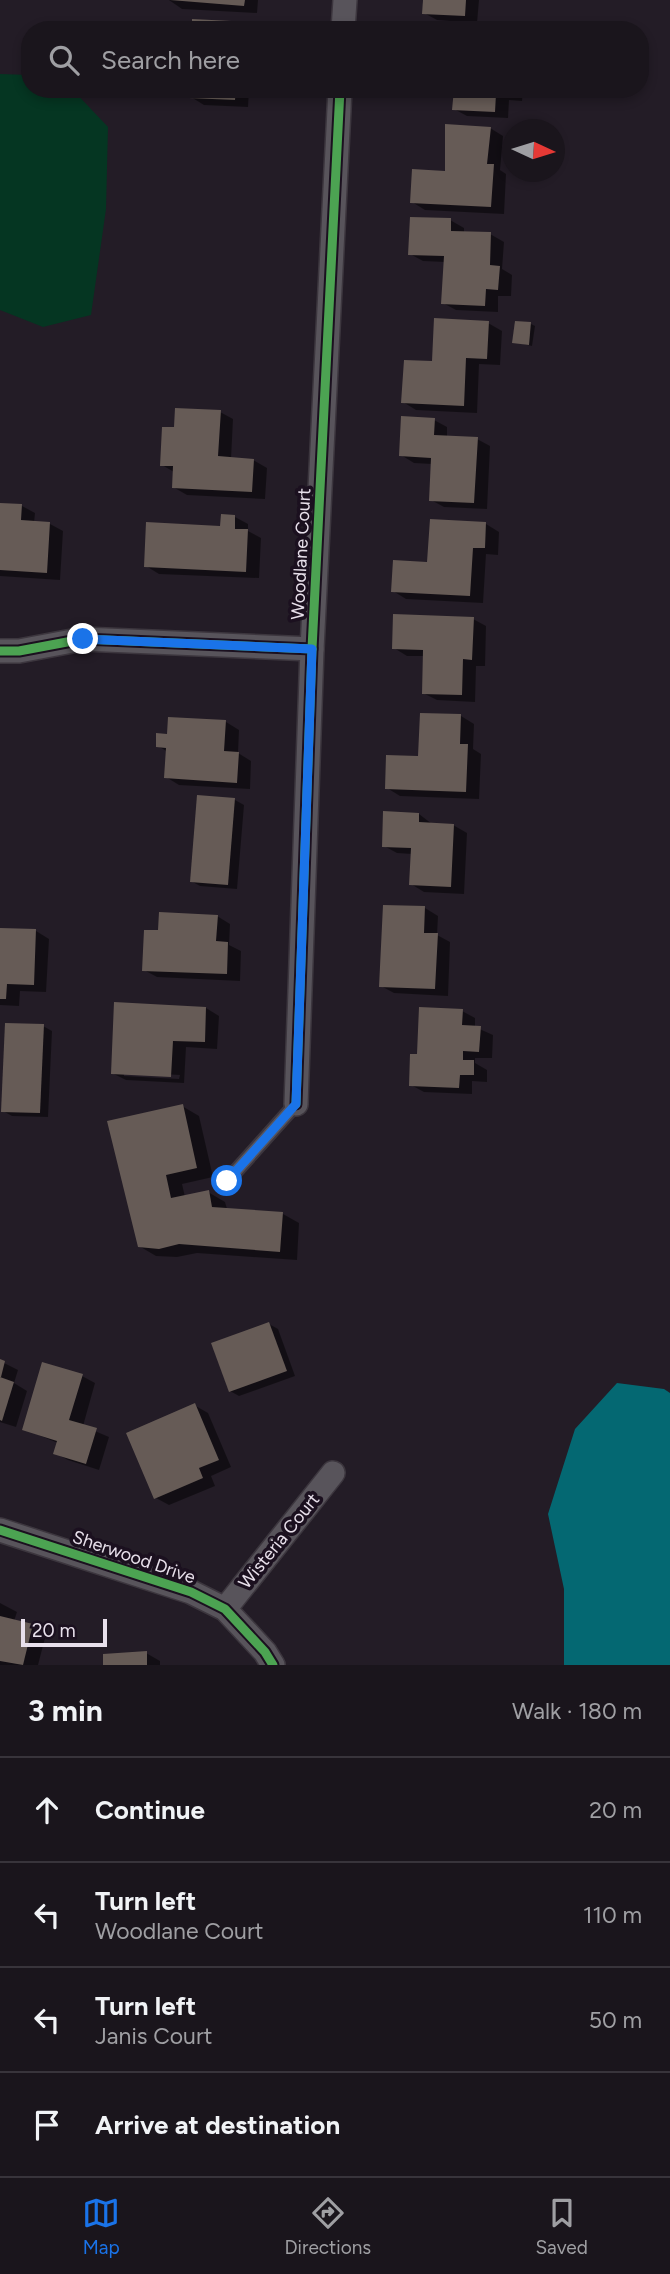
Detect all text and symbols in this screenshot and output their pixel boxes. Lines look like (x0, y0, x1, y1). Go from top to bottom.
search box (21, 21, 649, 98)
icon: search (45, 41, 83, 79)
text: Search here (101, 44, 240, 76)
north arrow (502, 119, 565, 182)
street label: Woodlane Court (287, 487, 315, 620)
route end (67, 623, 98, 654)
route start (211, 1165, 242, 1196)
street label: Wisteria Court (234, 1489, 324, 1593)
street label: Sherwood Drive (70, 1526, 198, 1588)
scale bar (21, 1616, 107, 1648)
text: 20 m (32, 1619, 76, 1642)
text: 3 min (28, 1692, 103, 1729)
text: Walk · 180 m (512, 1697, 642, 1725)
icon: ahead (28, 1791, 66, 1829)
text: Continue (95, 1794, 205, 1826)
text: 20 m (589, 1796, 642, 1824)
text: Turn left (95, 1885, 196, 1917)
icon: left (28, 1896, 66, 1934)
text: 110 m (583, 1901, 642, 1929)
text: Woodlane Court (95, 1917, 263, 1945)
text: Turn left (95, 1990, 196, 2022)
icon: left (28, 2001, 66, 2039)
text: 50 m (589, 2006, 642, 2034)
text: Janis Court (95, 2022, 212, 2050)
icon: arrive (28, 2106, 66, 2144)
text: Arrive at destination (95, 2109, 340, 2141)
tab: Map (82, 2194, 120, 2259)
tab: Directions (284, 2194, 371, 2259)
tab: Saved (535, 2194, 588, 2259)

